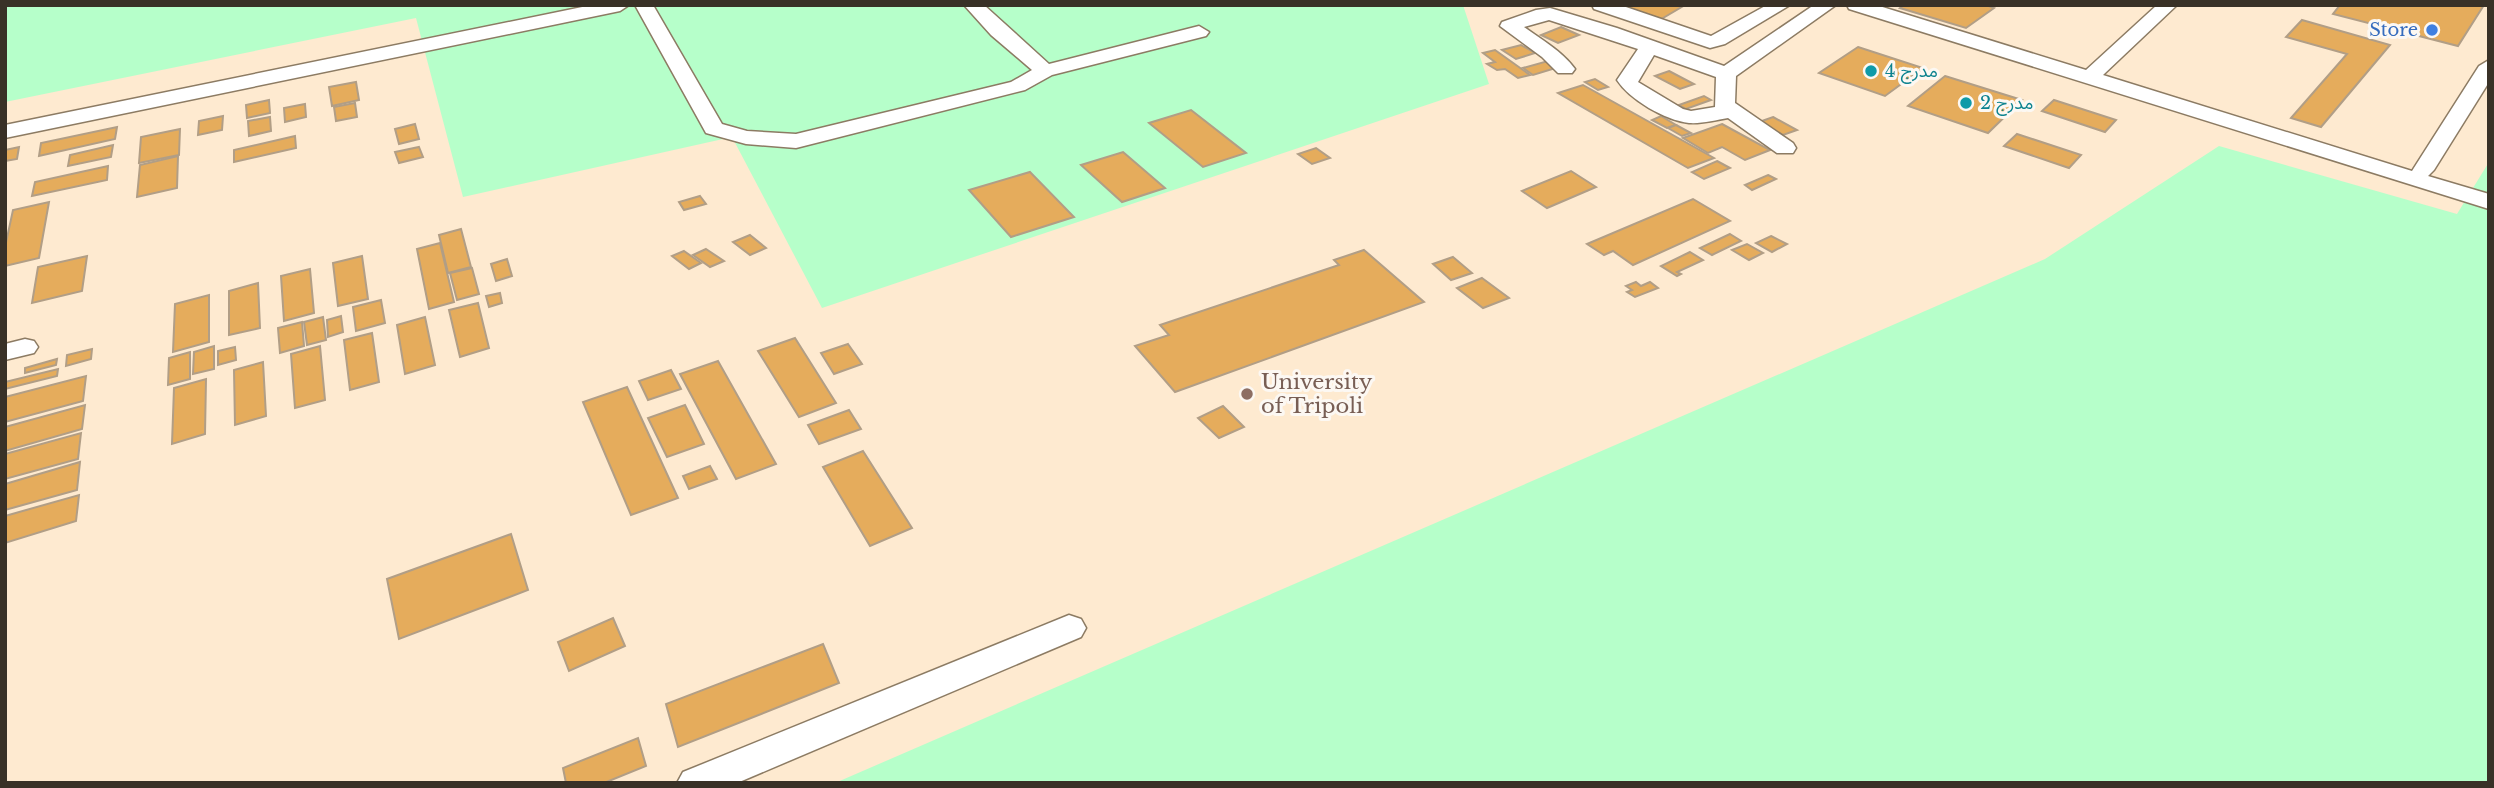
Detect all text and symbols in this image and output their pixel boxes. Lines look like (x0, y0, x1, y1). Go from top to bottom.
place label: Store (2369, 19, 2418, 41)
marker: Store (2424, 22, 2440, 38)
place label: مدرج 4 (1885, 60, 1938, 84)
marker: مدرج 4 (1863, 63, 1879, 79)
place label: مدرج 2 (1980, 92, 2033, 116)
marker: مدرج 2 (1958, 95, 1974, 111)
place label: University of Tripoli (1261, 369, 1373, 419)
marker: University of Tripoli (1239, 386, 1255, 402)

